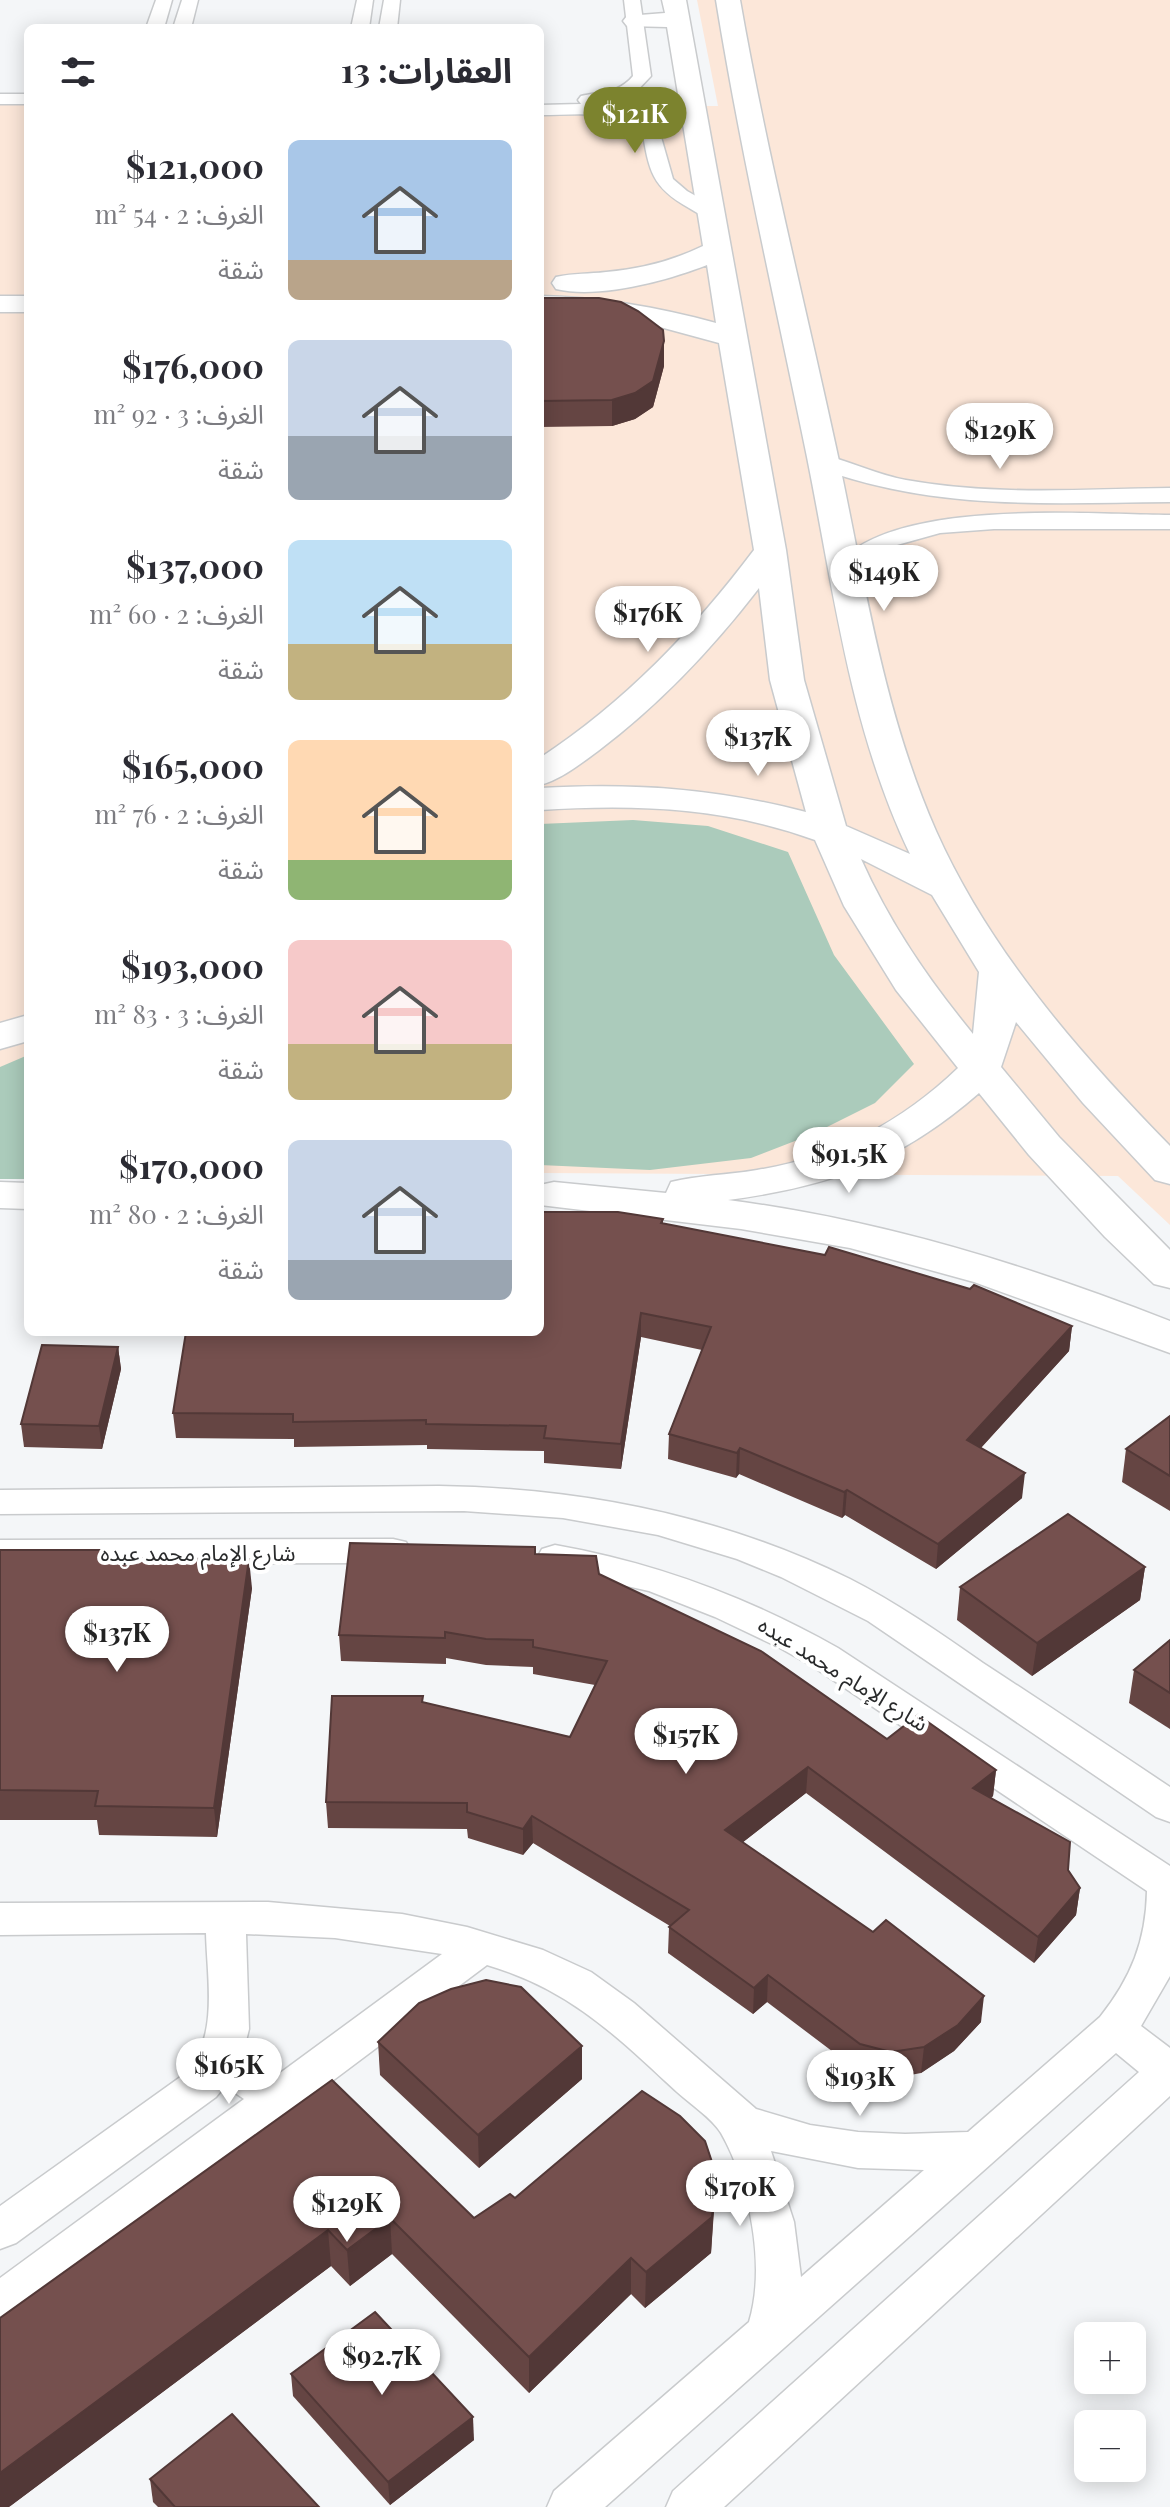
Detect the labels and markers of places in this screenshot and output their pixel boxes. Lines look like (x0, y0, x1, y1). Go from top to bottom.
pin: $121K (579, 87, 691, 155)
pin: $129K (944, 403, 1056, 471)
pin: $149K (828, 545, 940, 613)
pin: $176K (592, 586, 704, 654)
pin: $137K (702, 710, 814, 778)
pin: $91.5K (784, 1127, 914, 1195)
pin: $137K (61, 1606, 173, 1674)
pin: $157K (630, 1708, 742, 1776)
pin: $165K (173, 2038, 285, 2106)
pin: $193K (804, 2050, 916, 2118)
pin: $170K (684, 2160, 796, 2228)
pin: $129K (291, 2176, 403, 2244)
pin: $92.7K (317, 2329, 447, 2397)

